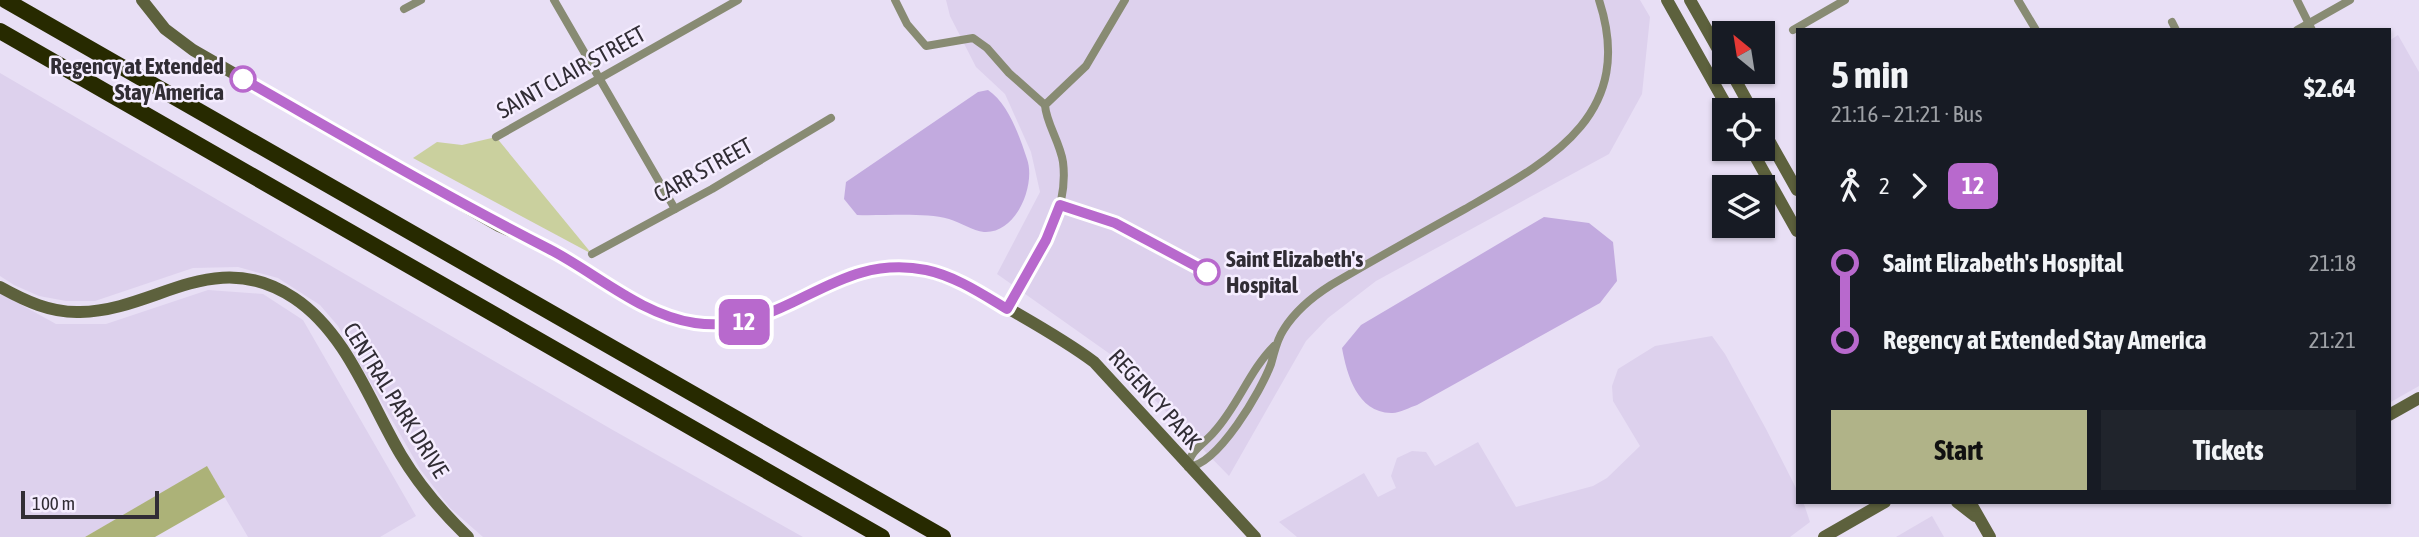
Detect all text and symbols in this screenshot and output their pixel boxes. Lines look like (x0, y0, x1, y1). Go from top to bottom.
street label: SAINT CLAIR STREET (492, 20, 650, 124)
north arrow (1712, 21, 1774, 84)
map controls (1712, 21, 1775, 238)
place label: Regency at Extended Stay America (50, 53, 224, 105)
text: 5 min (1831, 53, 1909, 96)
marker: Regency at Extended Stay America (230, 66, 256, 92)
text: $2.64 (2304, 73, 2356, 103)
button: locate (1712, 98, 1775, 161)
text: 21:16 – 21:21 · Bus (1831, 101, 1983, 127)
street label: CARR STREET (649, 132, 757, 208)
icon: walk (1831, 167, 1869, 205)
icon: forward (1900, 167, 1938, 205)
text: 12 (1962, 172, 1984, 199)
text: 2 (1879, 173, 1890, 199)
button: layers (1712, 175, 1775, 238)
place label: Saint Elizabeth's Hospital (1226, 246, 1363, 298)
text: Saint Elizabeth's Hospital (1883, 248, 2123, 278)
text: 21:18 (2309, 250, 2356, 276)
marker: Saint Elizabeth's Hospital (1194, 259, 1220, 285)
line badge: 12 (712, 299, 776, 345)
text: 12 (733, 308, 755, 335)
street label: CENTRAL PARK DRIVE (338, 318, 454, 482)
text: Regency at Extended Stay America (1883, 325, 2206, 355)
text: 21:21 (2309, 327, 2356, 353)
street label: REGENCY PARK (1104, 344, 1207, 455)
button: Start (1831, 410, 2087, 490)
button: Tickets (2101, 410, 2356, 490)
scale bar (21, 488, 159, 520)
text: 100 m (32, 492, 75, 514)

